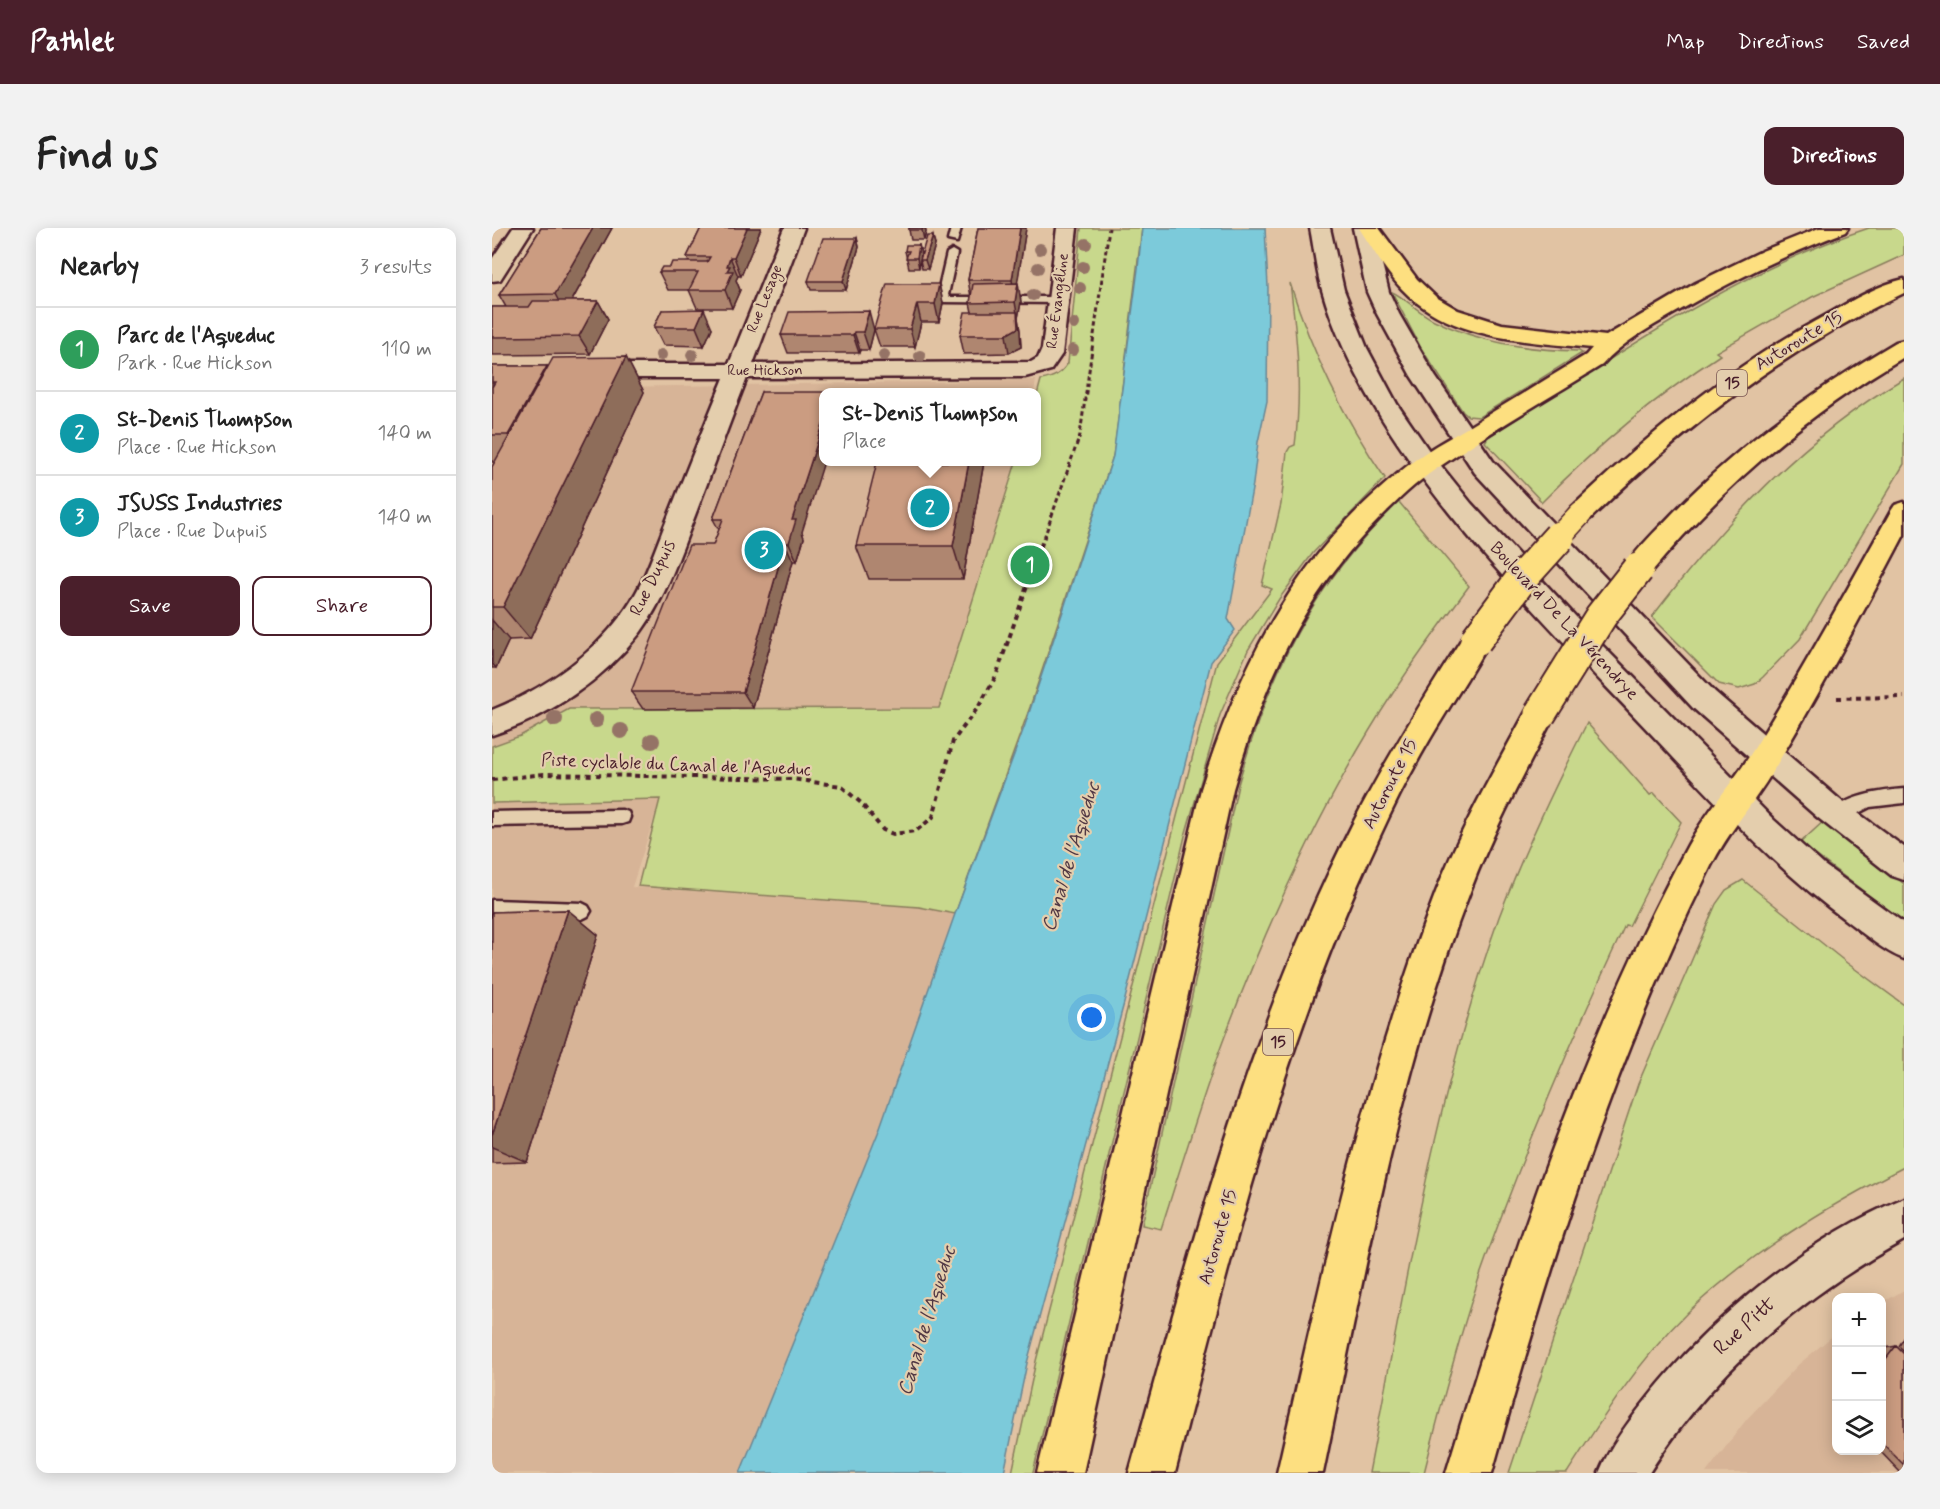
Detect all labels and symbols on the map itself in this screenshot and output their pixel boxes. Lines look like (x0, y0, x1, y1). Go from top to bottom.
street label: Rue Évangéline (1041, 252, 1075, 350)
street label: Rue Lesage (742, 262, 789, 336)
street label: Autoroute 15 (1751, 305, 1847, 377)
street label: Rue Hickson (727, 361, 803, 381)
road number: 15 (1717, 370, 1747, 396)
pin: 2 (910, 486, 950, 530)
pin: 3 (744, 528, 784, 572)
street label: Rue Dupuis (624, 536, 682, 620)
street label: Boulevard De La Vérendrye (1484, 537, 1644, 706)
pin: 1 (1010, 542, 1050, 588)
street label: Autoroute 15 (1357, 735, 1423, 833)
street label: Piste cyclable du Canal de l'Aqueduc (541, 748, 811, 782)
water label: Canal de l'Aqueduc (1036, 777, 1107, 935)
your location (1077, 1003, 1106, 1032)
road number: 15 (1263, 1029, 1293, 1055)
street label: Autoroute 15 (1193, 1186, 1243, 1288)
water label: Canal de l'Aqueduc (892, 1241, 963, 1399)
street label: Rue Pitt (1707, 1290, 1783, 1362)

